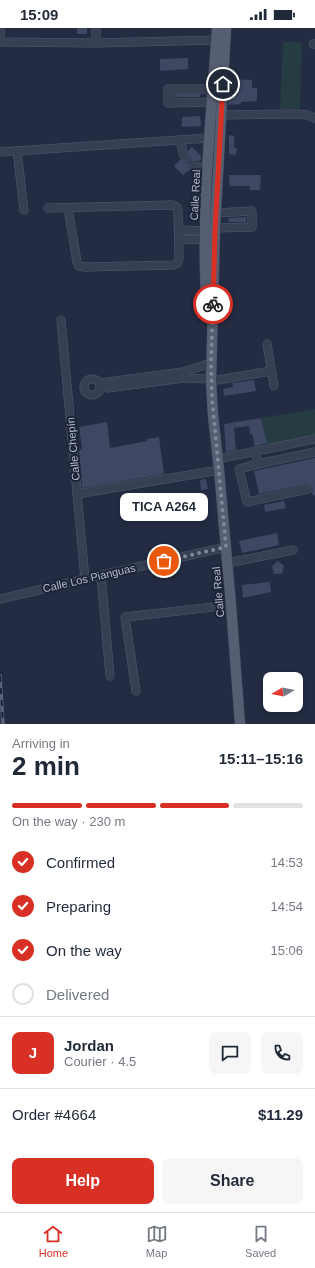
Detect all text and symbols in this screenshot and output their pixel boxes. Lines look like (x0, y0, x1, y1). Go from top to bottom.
text: 15:09 (20, 6, 58, 23)
pin (206, 67, 240, 101)
icon: home (212, 73, 234, 95)
street label: Calle Real (188, 169, 202, 221)
courier (193, 284, 233, 324)
icon: bike (202, 293, 224, 315)
street label: Calle Chepín (64, 417, 82, 481)
callout: TICA A264 (120, 493, 208, 521)
text: TICA A264 (132, 499, 196, 514)
pin (147, 544, 181, 578)
icon: bag (153, 550, 175, 572)
street label: Calle Los Pianguas (41, 561, 137, 595)
street label: Calle Real (210, 566, 226, 618)
north arrow (263, 672, 303, 712)
map controls (263, 672, 303, 712)
text: Arriving in (12, 736, 70, 751)
text: 15:11–15:16 (219, 750, 303, 767)
text: 2 min (12, 751, 80, 781)
text: On the way · 230 m (12, 814, 125, 829)
icon: check (12, 851, 34, 873)
text: Confirmed (46, 854, 115, 871)
text: 14:53 (270, 855, 303, 870)
icon: check (12, 895, 34, 917)
text: Preparing (46, 898, 111, 915)
text: 14:54 (270, 899, 303, 914)
icon: check (12, 939, 34, 961)
text: On the way (46, 942, 122, 959)
text: 15:06 (270, 943, 303, 958)
text: Delivered (46, 986, 109, 1003)
button: chat (209, 1032, 251, 1074)
button: phone (261, 1032, 303, 1074)
text: Jordan (64, 1037, 114, 1054)
text: J (29, 1044, 37, 1061)
text: Courier · 4.5 (64, 1054, 136, 1069)
text: Order #4664 (12, 1106, 96, 1123)
text: $11.29 (258, 1106, 303, 1123)
button: Help (12, 1158, 154, 1204)
button: Share (162, 1158, 303, 1204)
tab: Home (39, 1223, 68, 1259)
tab: Map (146, 1223, 168, 1259)
tab: Saved (245, 1223, 276, 1259)

